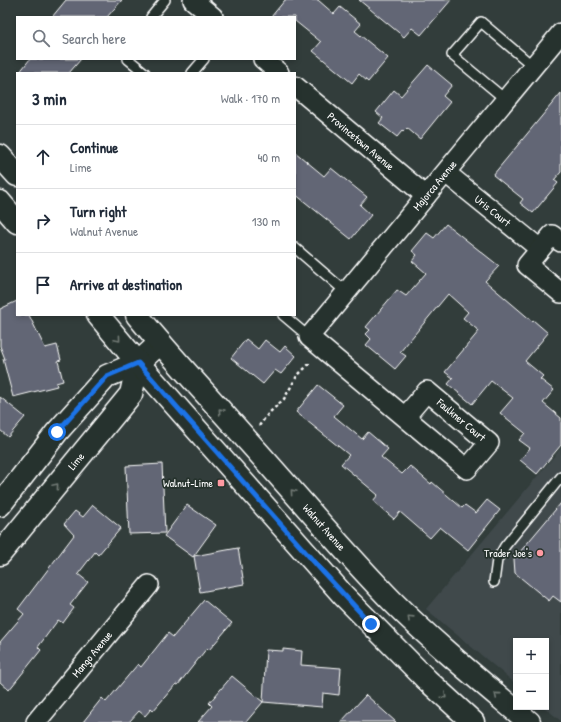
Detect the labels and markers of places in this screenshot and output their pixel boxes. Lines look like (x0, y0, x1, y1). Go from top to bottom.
place label: Walnut-Lime (163, 476, 214, 490)
marker: Walnut-Lime (216, 478, 226, 488)
place label: Trader Joe's (484, 546, 532, 560)
marker: Trader Joe's (535, 548, 545, 558)

